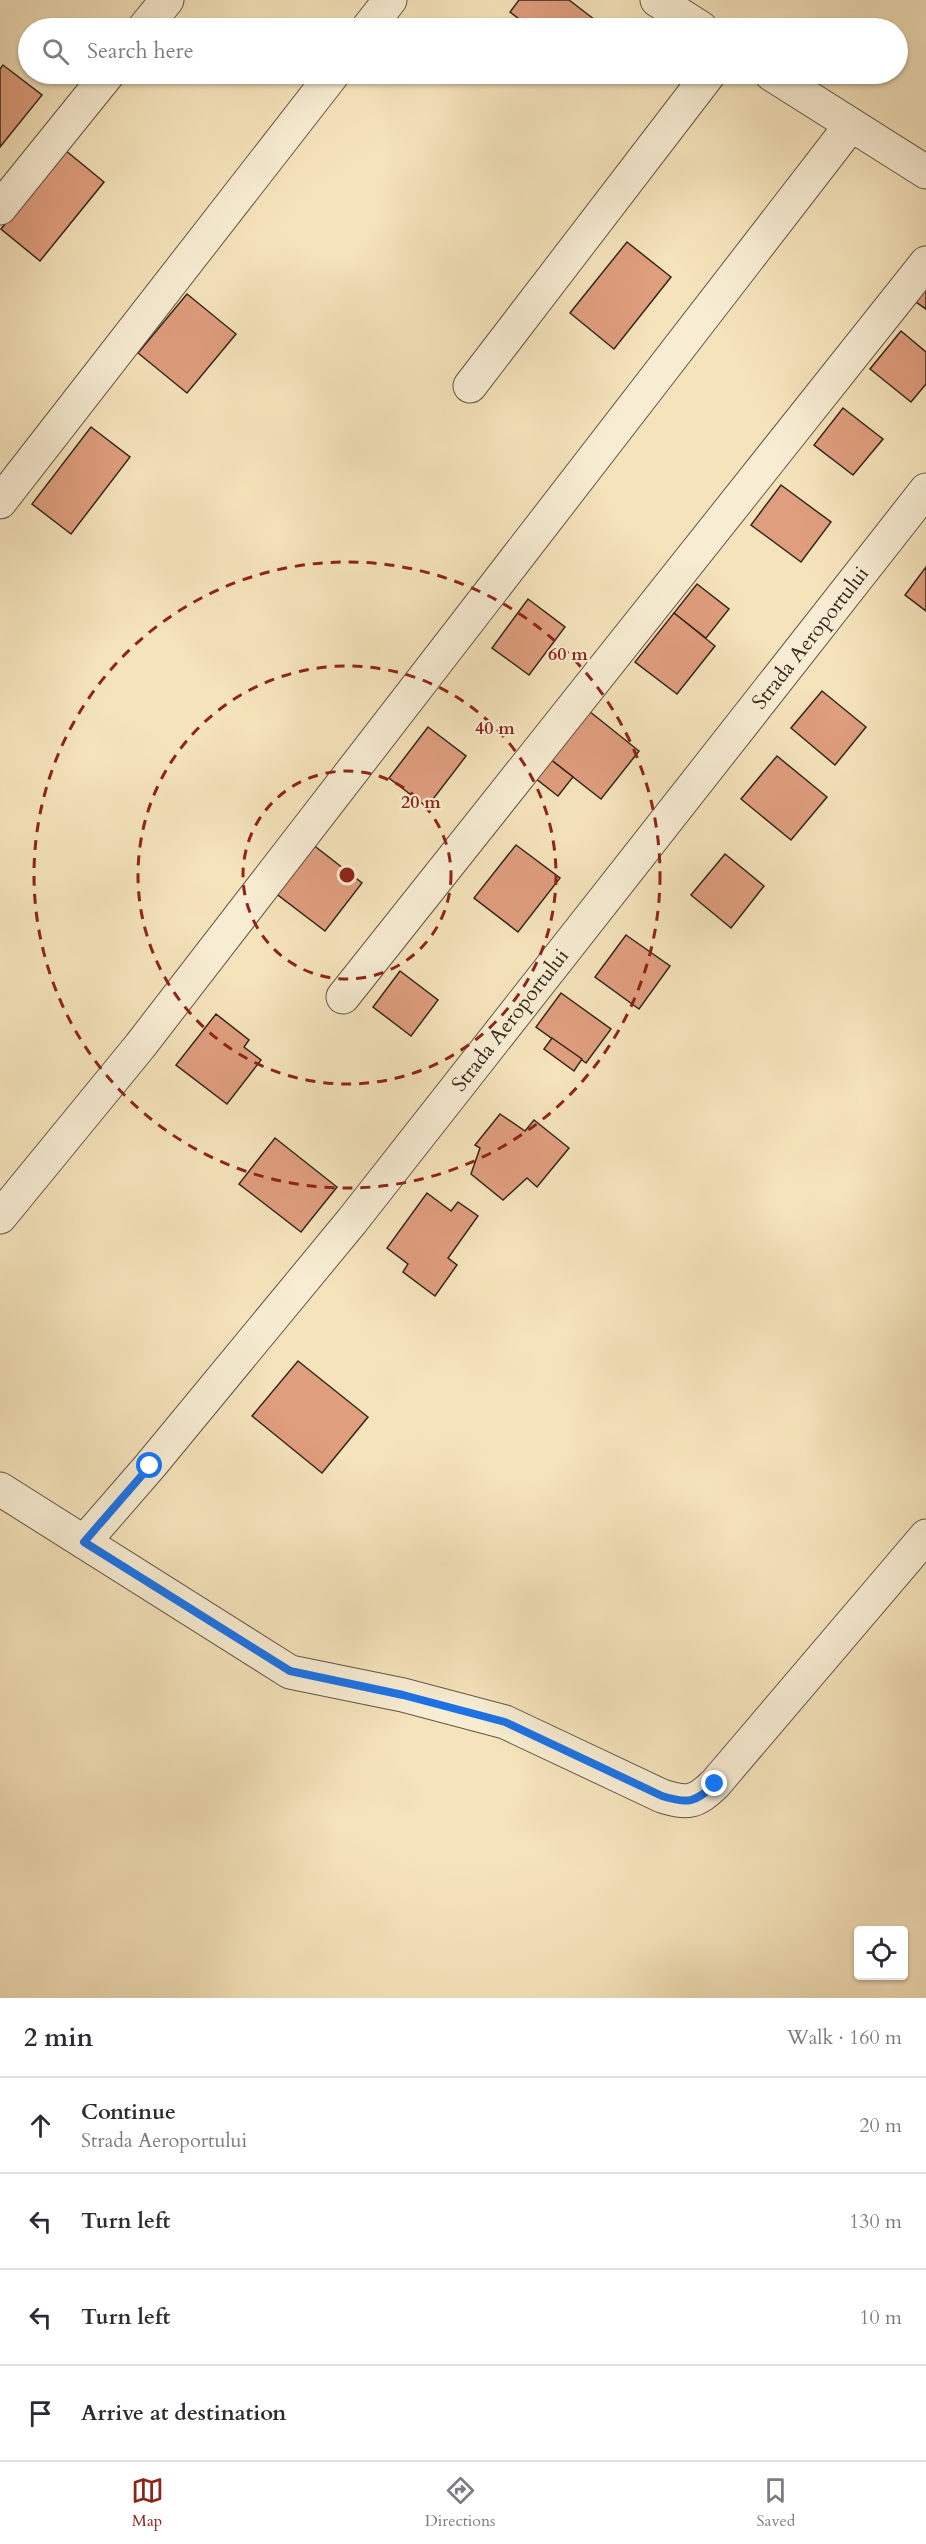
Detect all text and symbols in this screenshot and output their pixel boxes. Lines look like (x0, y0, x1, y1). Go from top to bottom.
search box (18, 18, 908, 84)
icon: search (39, 35, 72, 68)
text: Search here (87, 36, 194, 66)
street label: Strada Aeroportului (745, 560, 875, 715)
text: 60 m (548, 642, 588, 667)
text: 40 m (475, 716, 515, 741)
text: 20 m (401, 790, 441, 815)
centre of rings (337, 865, 357, 885)
street label: Strada Aeroportului (445, 942, 575, 1097)
route start (136, 1452, 162, 1478)
route end (701, 1770, 727, 1796)
map controls (854, 1926, 908, 1980)
button: locate (854, 1926, 908, 1980)
text: 2 min (24, 2020, 93, 2055)
text: Walk · 160 m (787, 2024, 902, 2051)
text: Continue (81, 2097, 176, 2127)
icon: ahead (24, 2109, 57, 2142)
text: 20 m (859, 2112, 902, 2139)
text: Strada Aeroportului (81, 2127, 247, 2154)
icon: left (24, 2205, 57, 2238)
text: Turn left (81, 2206, 170, 2236)
text: 130 m (849, 2208, 902, 2235)
icon: left (24, 2301, 57, 2334)
text: Turn left (81, 2302, 170, 2332)
text: 10 m (859, 2304, 902, 2331)
icon: arrive (24, 2397, 57, 2430)
text: Arrive at destination (81, 2398, 286, 2428)
tab: Map (131, 2474, 164, 2532)
tab: Directions (425, 2474, 495, 2532)
tab: Saved (757, 2474, 795, 2532)

